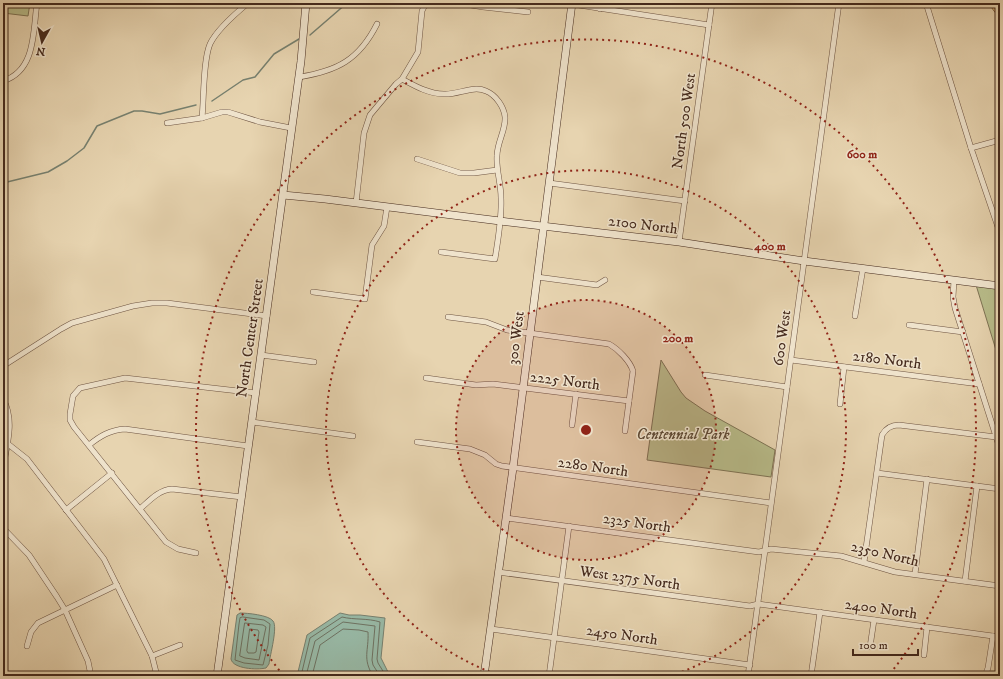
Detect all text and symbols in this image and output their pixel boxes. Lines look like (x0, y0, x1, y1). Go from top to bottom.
north arrow (22, 22, 62, 62)
text: N (35, 43, 46, 58)
street label: North 500 West (668, 72, 700, 170)
text: 600 m (847, 147, 877, 162)
street label: 2100 North (607, 211, 679, 239)
text: 400 m (753, 239, 786, 254)
street label: North Center Street (232, 277, 268, 399)
street label: 600 West (769, 309, 795, 367)
street label: 300 West (503, 310, 529, 366)
text: 200 m (663, 331, 693, 346)
street label: 2180 North (852, 346, 923, 374)
street label: 2225 North (529, 367, 601, 395)
centre of rings (579, 423, 593, 437)
park label: Centennial Park (636, 425, 730, 444)
street label: 2280 North (557, 453, 630, 481)
street label: 2325 North (602, 509, 672, 537)
street label: 2350 North (849, 537, 921, 571)
street label: West 2375 North (578, 561, 682, 594)
street label: 2400 North (844, 595, 919, 623)
street label: 2450 North (585, 621, 659, 649)
scale bar (853, 631, 918, 657)
text: 100 m (859, 638, 888, 653)

